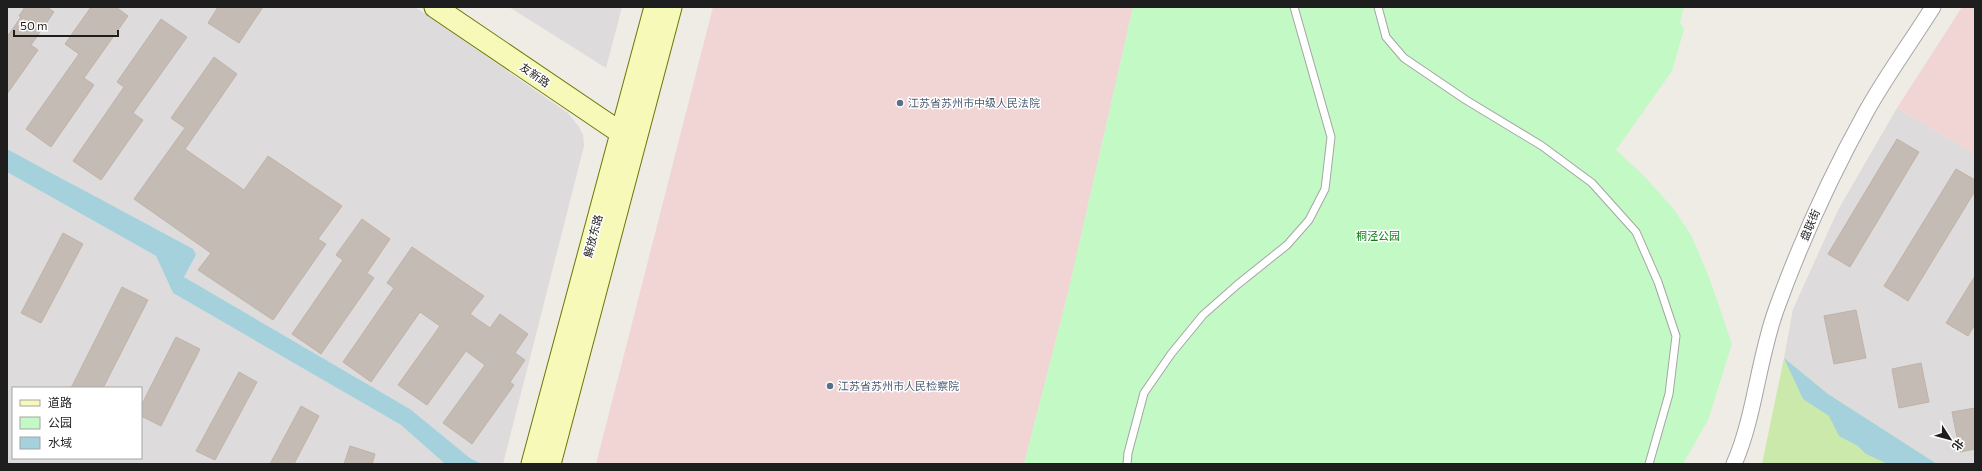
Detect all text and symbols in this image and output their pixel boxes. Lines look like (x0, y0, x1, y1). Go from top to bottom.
scale bar (14, 12, 118, 38)
text: 50 m (20, 18, 48, 32)
street label: 友新路 (518, 60, 553, 89)
place label: 江苏省苏州市中级人民法院 (908, 96, 1040, 109)
marker: 江苏省苏州市中级人民法院 (895, 98, 905, 108)
street label: 盘联街 (1797, 207, 1822, 243)
street label: 解放东路 (581, 213, 604, 259)
park label: 桐泾公园 (1356, 229, 1400, 242)
place label: 江苏省苏州市人民检察院 (838, 379, 959, 392)
marker: 江苏省苏州市人民检察院 (825, 381, 835, 391)
legend (12, 387, 142, 459)
text: 道路 (48, 395, 72, 409)
text: 公园 (48, 415, 72, 429)
north arrow (1930, 419, 1970, 459)
text: 水域 (48, 435, 72, 449)
text: 北 (1950, 437, 1967, 453)

